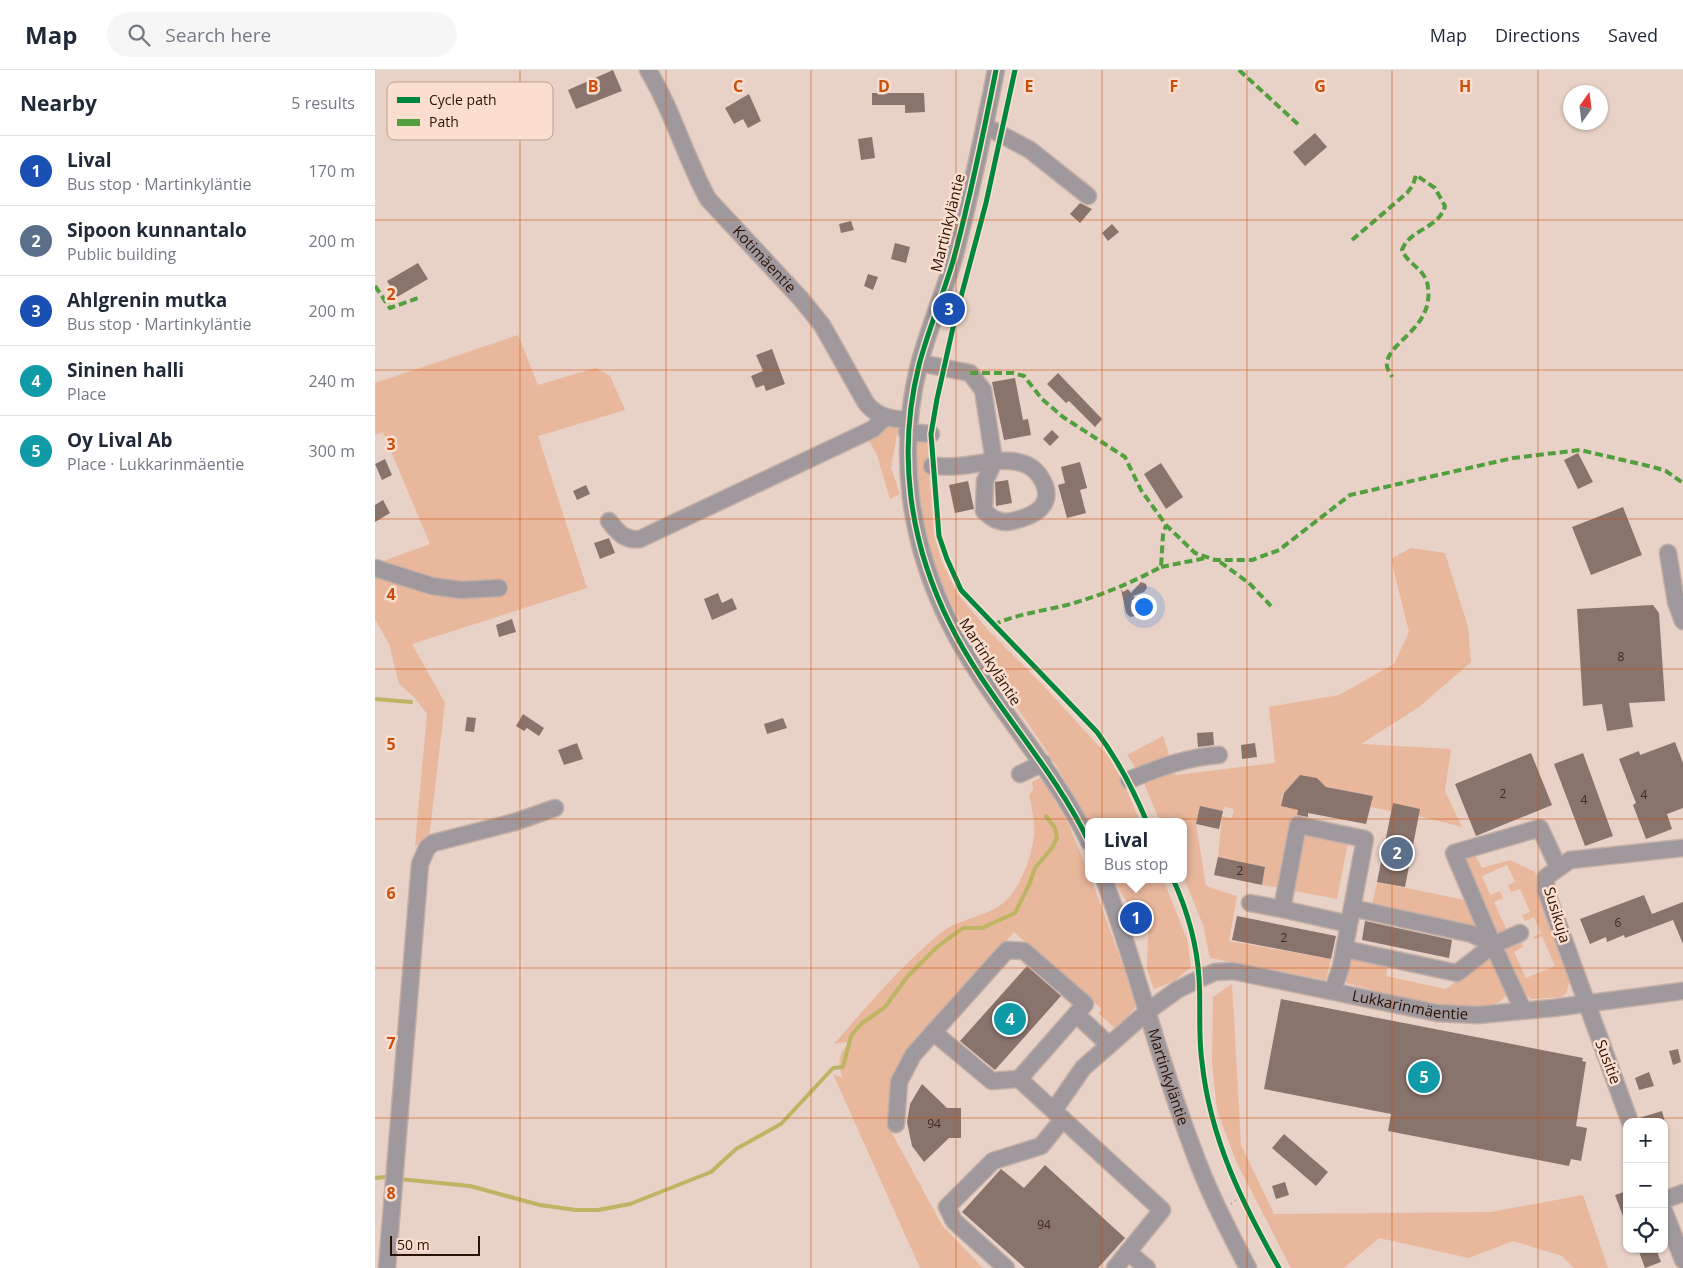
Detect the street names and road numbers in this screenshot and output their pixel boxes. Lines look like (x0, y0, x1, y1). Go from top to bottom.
street label: Martinkyläntie (925, 172, 969, 274)
street label: Kotimäentie (729, 221, 801, 297)
street label: Martinkyläntie (955, 614, 1027, 709)
street label: Susikuja (1540, 884, 1576, 945)
street label: Lukkarinmäentie (1350, 985, 1469, 1024)
street label: Martinkyläntie (1144, 1026, 1194, 1128)
street label: Susitie (1591, 1037, 1626, 1087)

